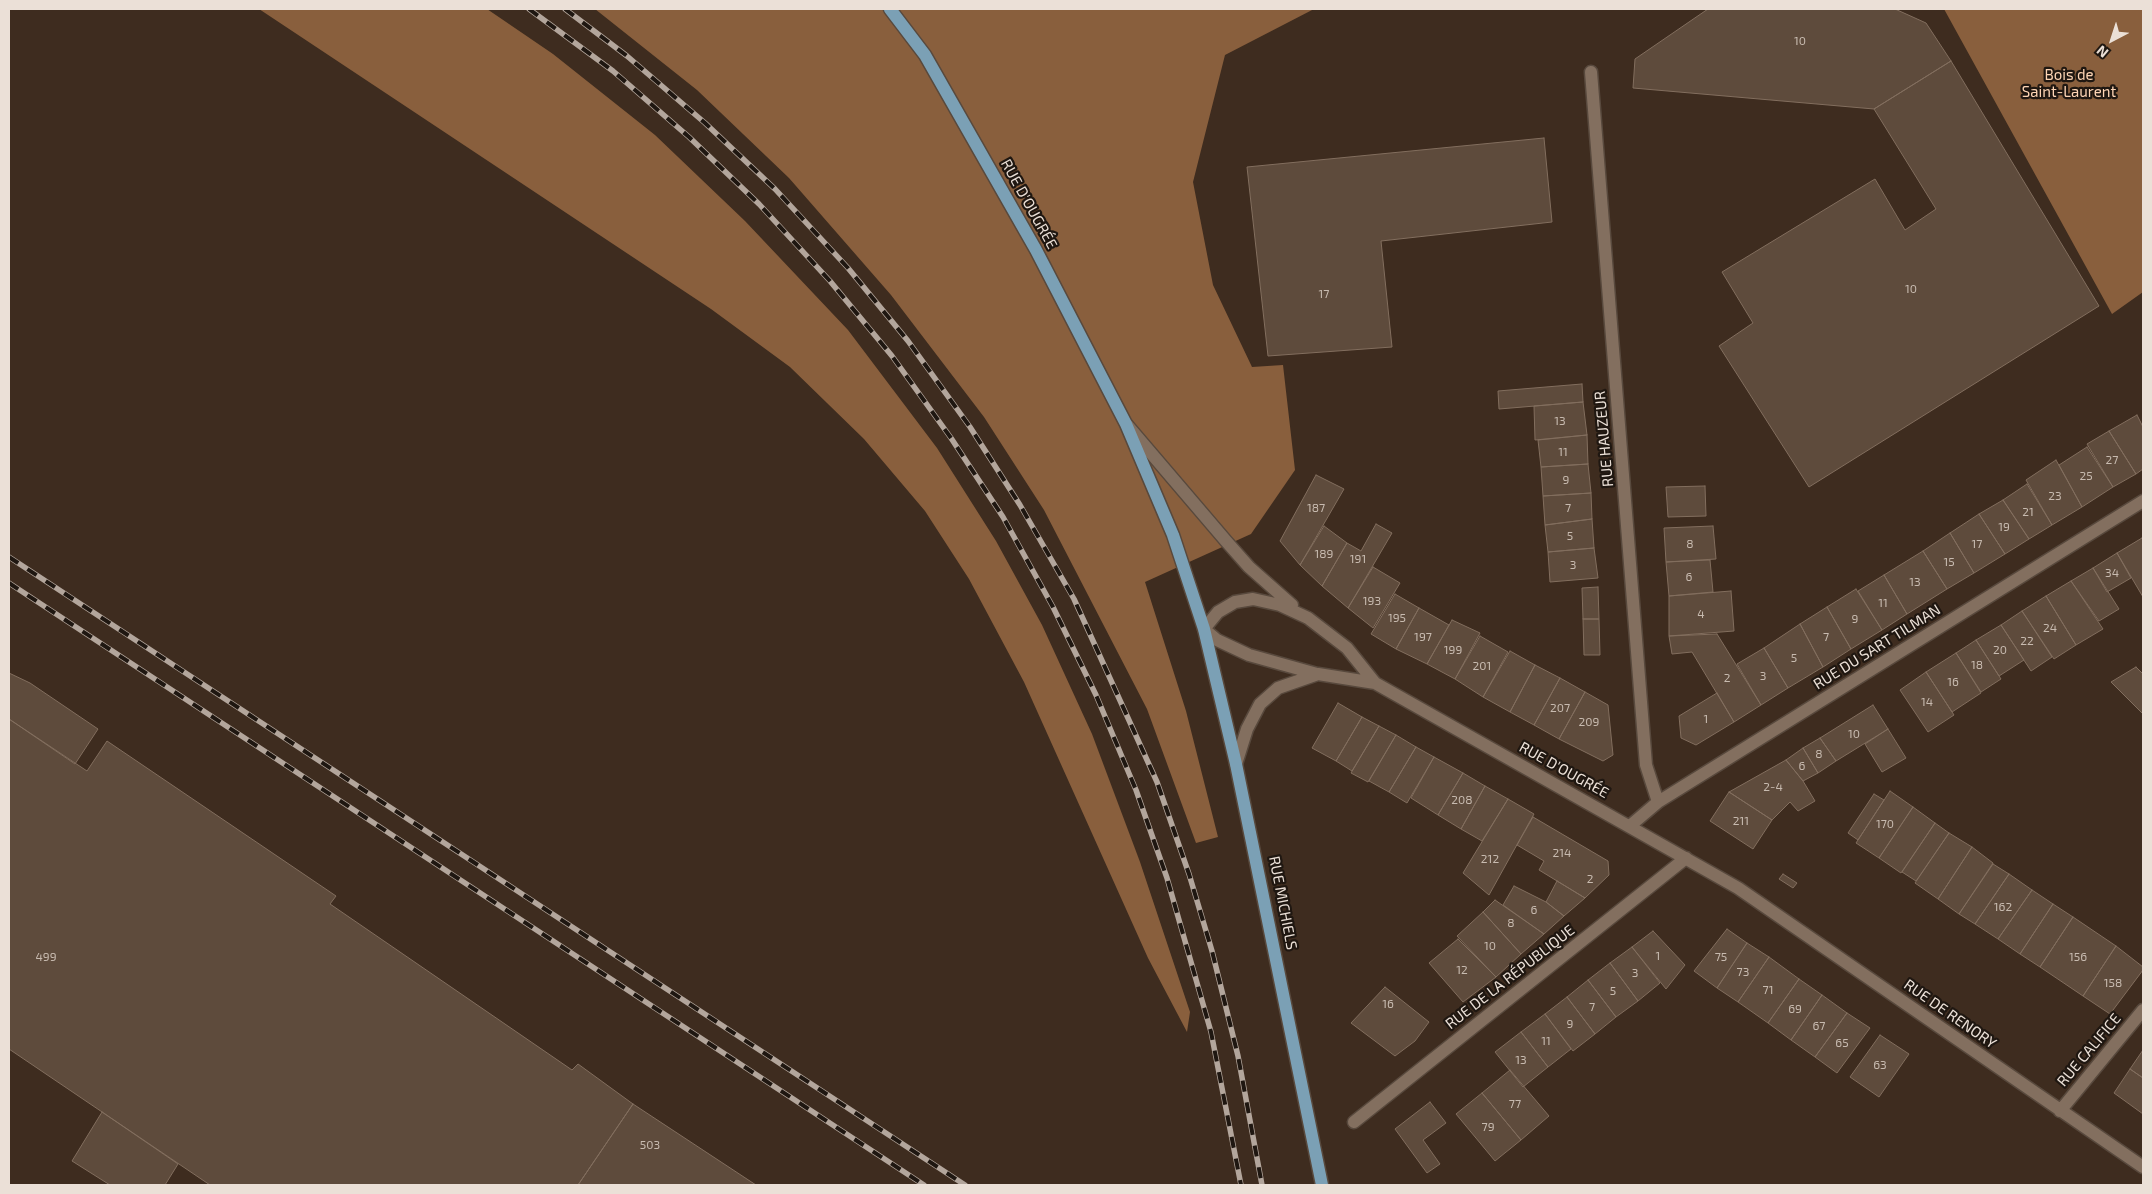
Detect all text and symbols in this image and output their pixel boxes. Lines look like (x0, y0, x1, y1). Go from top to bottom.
north arrow (2087, 15, 2137, 65)
house number: 10 (1794, 34, 1806, 48)
text: N (2093, 42, 2111, 62)
park label: Bois de Saint-Laurent (2022, 66, 2116, 101)
street label: RUE D'OUGRÉE (997, 156, 1061, 252)
house number: 10 (1905, 282, 1917, 296)
house number: 17 (1319, 287, 1329, 301)
street label: RUE HAUZEUR (1591, 390, 1617, 488)
house number: 13 (1554, 414, 1566, 428)
house number: 11 (1558, 445, 1568, 459)
house number: 27 (2106, 453, 2118, 467)
house number: 25 (2079, 469, 2093, 483)
house number: 9 (1563, 473, 1569, 487)
house number: 23 (2048, 489, 2062, 503)
house number: 187 (1307, 501, 1325, 515)
house number: 7 (1565, 501, 1571, 515)
house number: 21 (2022, 505, 2034, 519)
house number: 19 (1998, 520, 2010, 534)
house number: 5 (1567, 529, 1573, 543)
house number: 8 (1686, 537, 1694, 551)
house number: 17 (1972, 537, 1982, 551)
house number: 189 (1315, 547, 1333, 561)
house number: 191 (1350, 552, 1366, 566)
house number: 15 (1943, 555, 1955, 569)
house number: 3 (1570, 558, 1576, 572)
house number: 34 (2105, 566, 2119, 580)
house number: 6 (1686, 570, 1692, 584)
house number: 13 (1909, 575, 1921, 589)
house number: 193 (1363, 594, 1381, 608)
house number: 11 (1878, 596, 1888, 610)
street label: RUE DU SART TILMAN (1810, 601, 1944, 693)
house number: 4 (1697, 607, 1705, 621)
house number: 195 (1388, 611, 1406, 625)
house number: 9 (1852, 612, 1858, 626)
house number: 24 (2043, 621, 2057, 635)
house number: 197 (1414, 630, 1432, 644)
house number: 7 (1823, 630, 1829, 644)
house number: 22 (2020, 634, 2034, 648)
house number: 199 (1444, 643, 1462, 657)
house number: 20 (1993, 643, 2007, 657)
house number: 5 (1791, 651, 1797, 665)
house number: 18 (1971, 658, 1983, 672)
house number: 201 (1473, 659, 1491, 673)
house number: 3 (1760, 669, 1766, 683)
house number: 2 (1724, 671, 1730, 685)
house number: 16 (1947, 675, 1959, 689)
house number: 14 (1921, 695, 1933, 709)
house number: 207 (1550, 701, 1570, 715)
house number: 1 (1704, 712, 1708, 726)
house number: 209 (1579, 715, 1599, 729)
house number: 10 (1848, 727, 1860, 741)
street label: RUE D'OUGRÉE (1516, 738, 1612, 802)
house number: 8 (1815, 747, 1823, 761)
house number: 6 (1799, 759, 1805, 773)
house number: 2-4 (1763, 780, 1783, 794)
house number: 208 (1451, 793, 1473, 807)
house number: 211 (1733, 814, 1749, 828)
house number: 170 (1876, 817, 1894, 831)
house number: 214 (1553, 846, 1571, 860)
house number: 212 (1481, 852, 1499, 866)
street label: RUE MICHIELS (1265, 855, 1301, 951)
house number: 2 (1587, 872, 1593, 886)
house number: 162 (1994, 900, 2012, 914)
house number: 6 (1531, 903, 1537, 917)
house number: 8 (1507, 916, 1515, 930)
street label: RUE DE LA RÉPUBLIQUE (1442, 921, 1578, 1033)
house number: 10 (1484, 939, 1496, 953)
house number: 1 (1656, 949, 1660, 963)
house number: 499 (35, 950, 57, 964)
house number: 75 (1715, 950, 1727, 964)
house number: 156 (2069, 950, 2087, 964)
house number: 12 (1456, 963, 1468, 977)
house number: 73 (1737, 965, 1749, 979)
house number: 3 (1632, 966, 1638, 980)
street label: RUE DE RENORY (1900, 975, 2000, 1053)
house number: 158 (2104, 976, 2122, 990)
house number: 71 (1763, 983, 1773, 997)
house number: 5 (1610, 984, 1616, 998)
house number: 16 (1382, 997, 1394, 1011)
house number: 7 (1589, 1000, 1595, 1014)
house number: 69 (1788, 1002, 1802, 1016)
street label: RUE CALIFICE (2053, 1010, 2125, 1090)
house number: 9 (1567, 1017, 1573, 1031)
house number: 67 (1812, 1019, 1826, 1033)
house number: 11 (1541, 1034, 1551, 1048)
house number: 65 (1835, 1036, 1849, 1050)
house number: 13 (1515, 1053, 1527, 1067)
house number: 63 (1873, 1058, 1887, 1072)
house number: 77 (1509, 1097, 1521, 1111)
house number: 79 (1481, 1120, 1495, 1134)
house number: 503 (640, 1138, 660, 1152)

